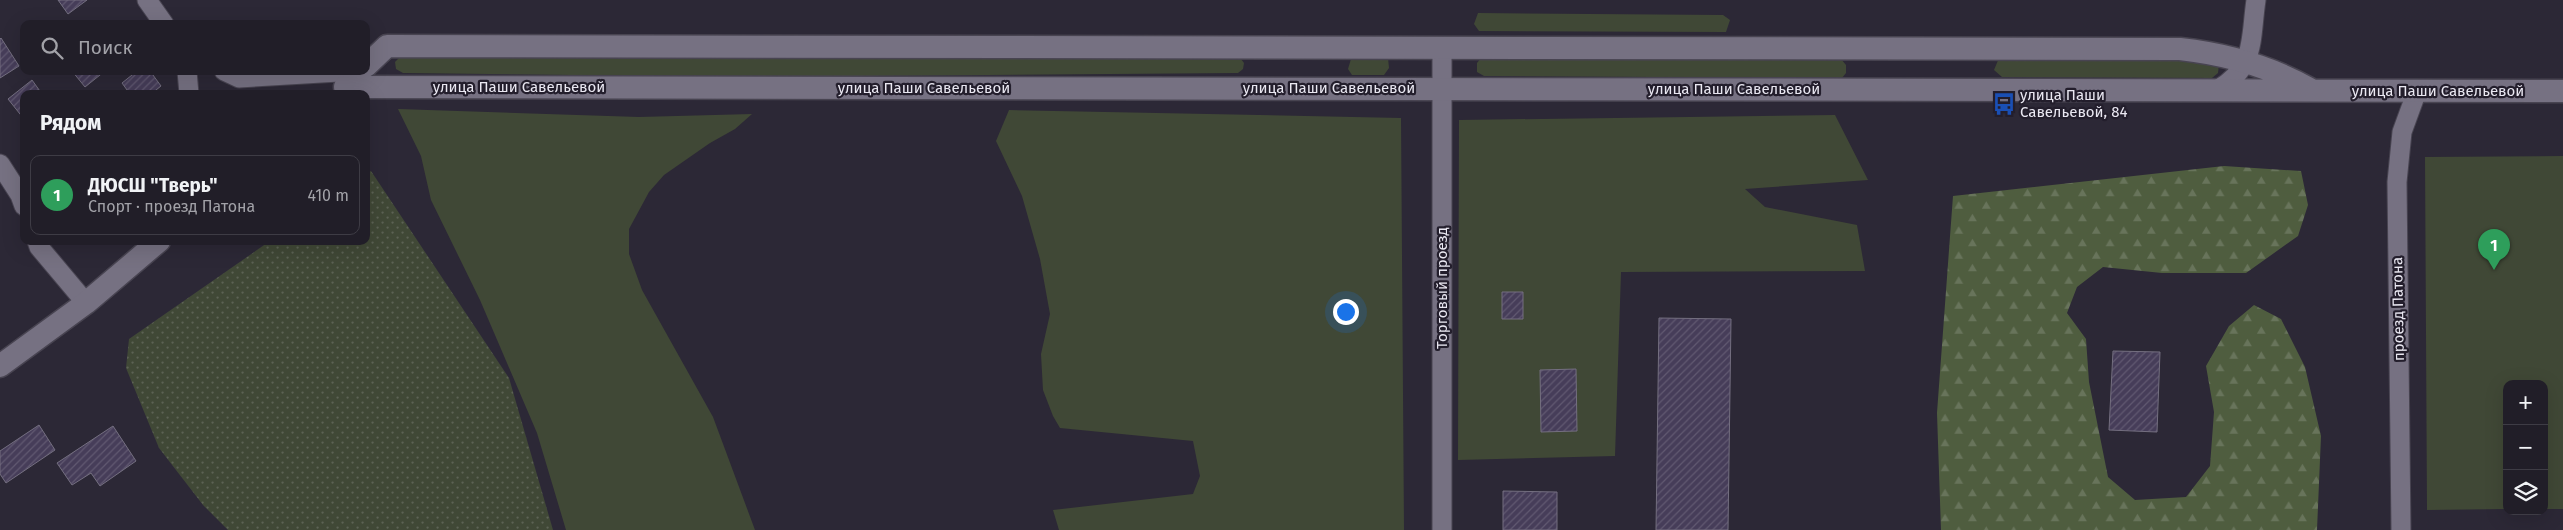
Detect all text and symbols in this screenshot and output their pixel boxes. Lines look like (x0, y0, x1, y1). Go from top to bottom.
search box (20, 20, 370, 75)
icon: search (38, 34, 66, 62)
text: Поиск (78, 36, 132, 59)
street label: улица Паши Савельевой (433, 78, 605, 96)
street label: улица Паши Савельевой (838, 79, 1010, 97)
street label: улица Паши Савельевой (1243, 79, 1415, 97)
street label: улица Паши Савельевой (1648, 80, 1820, 98)
street label: улица Паши Савельевой (2352, 82, 2524, 100)
place label: улица Паши Савельевой, 84 (2020, 86, 2127, 121)
bus stop icon: улица Паши Савельевой, 84 (1991, 91, 2017, 117)
text: Рядом (40, 110, 101, 136)
text: ДЮСШ "Тверь" (88, 174, 218, 197)
text: 1 (53, 186, 61, 205)
text: 410 m (308, 186, 349, 205)
text: Спорт · проезд Патона (88, 197, 255, 216)
street label: Торговый проезд (1433, 227, 1451, 349)
pin: 1 (2478, 229, 2510, 270)
street label: проезд Патона (2388, 257, 2408, 361)
your location (1333, 299, 1359, 325)
map controls (2503, 380, 2548, 515)
button: + (2503, 380, 2548, 425)
button: − (2503, 425, 2548, 470)
button: layers (2503, 470, 2548, 515)

